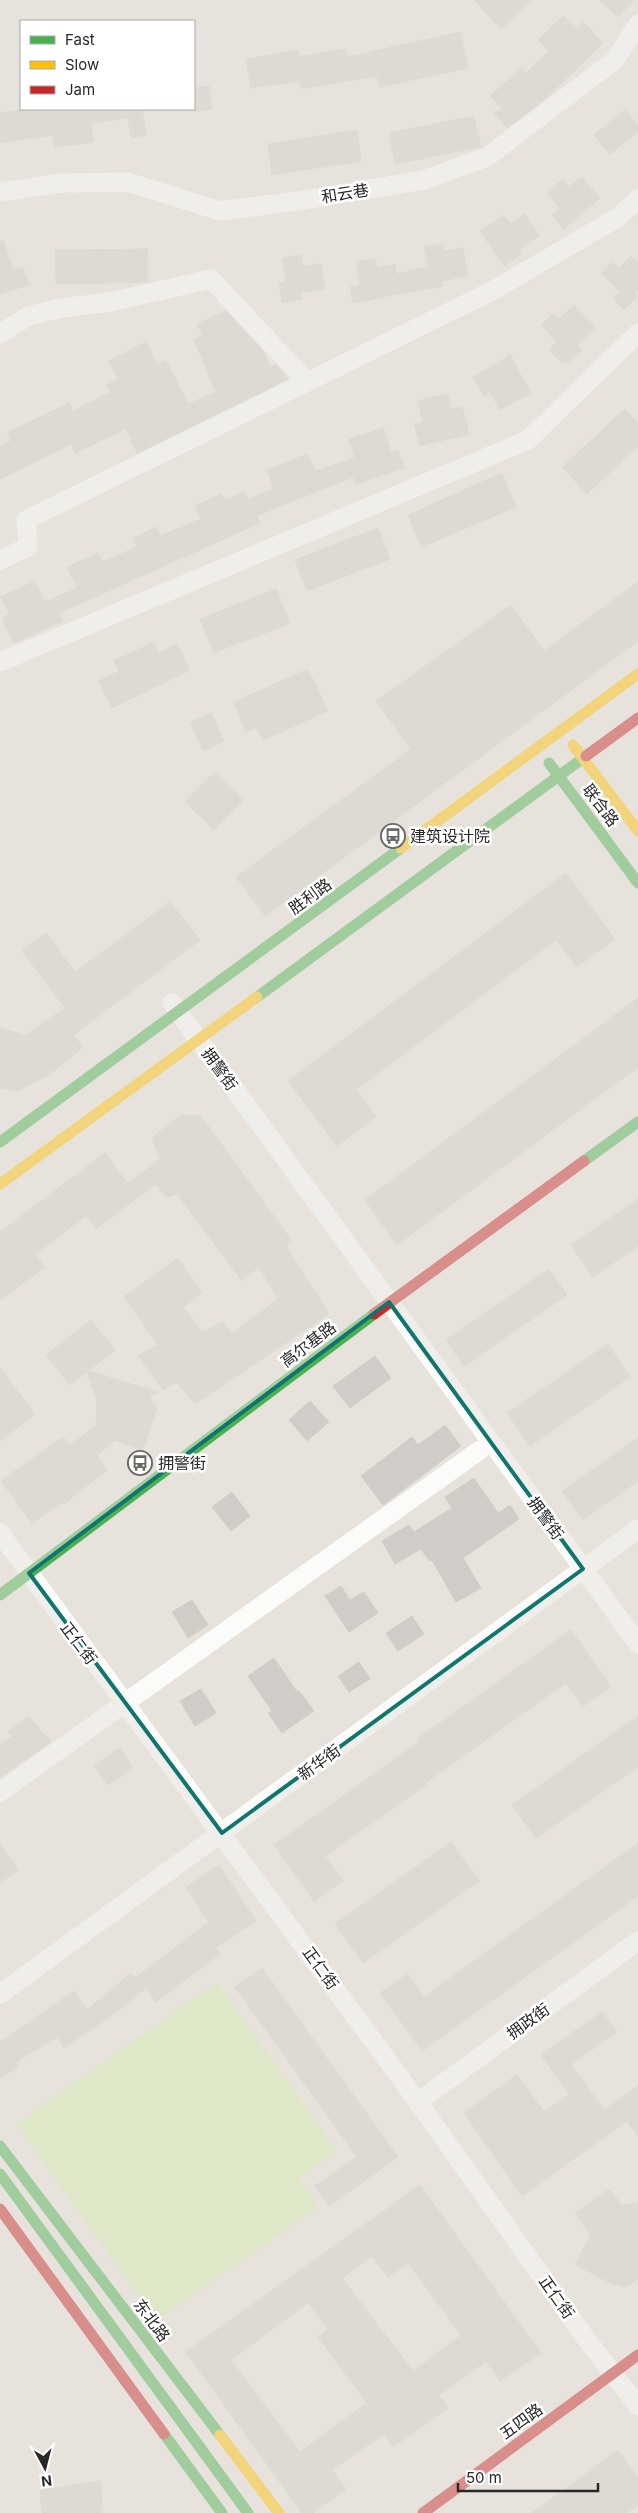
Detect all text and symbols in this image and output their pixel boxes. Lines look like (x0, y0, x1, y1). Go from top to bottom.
legend (20, 20, 195, 110)
text: Fast (65, 30, 95, 49)
text: Slow (65, 55, 99, 74)
text: Jam (65, 80, 95, 99)
street label: 和云巷 (320, 179, 370, 207)
street label: 联合路 (579, 780, 623, 830)
bus stop icon: 建筑设计院 (380, 823, 406, 849)
place label: 建筑设计院 (410, 826, 490, 846)
street label: 胜利路 (285, 874, 335, 918)
street label: 拥警街 (198, 1044, 242, 1094)
street label: 高尔基路 (276, 1317, 340, 1371)
bus stop icon: 拥警街 (127, 1450, 153, 1476)
place label: 拥警街 (158, 1453, 206, 1473)
street label: 拥警街 (524, 1493, 568, 1543)
street label: 正仁街 (57, 1618, 101, 1668)
street label: 新华街 (294, 1740, 344, 1784)
street label: 正仁街 (299, 1943, 343, 1993)
street label: 拥政街 (503, 1999, 553, 2043)
street label: 正仁街 (535, 2272, 579, 2322)
street label: 东北路 (130, 2295, 174, 2345)
street label: 五四路 (496, 2399, 546, 2443)
north arrow (20, 2443, 70, 2493)
scale bar (458, 2460, 598, 2492)
text: 50 m (466, 2468, 502, 2487)
text: N (40, 2472, 53, 2490)

